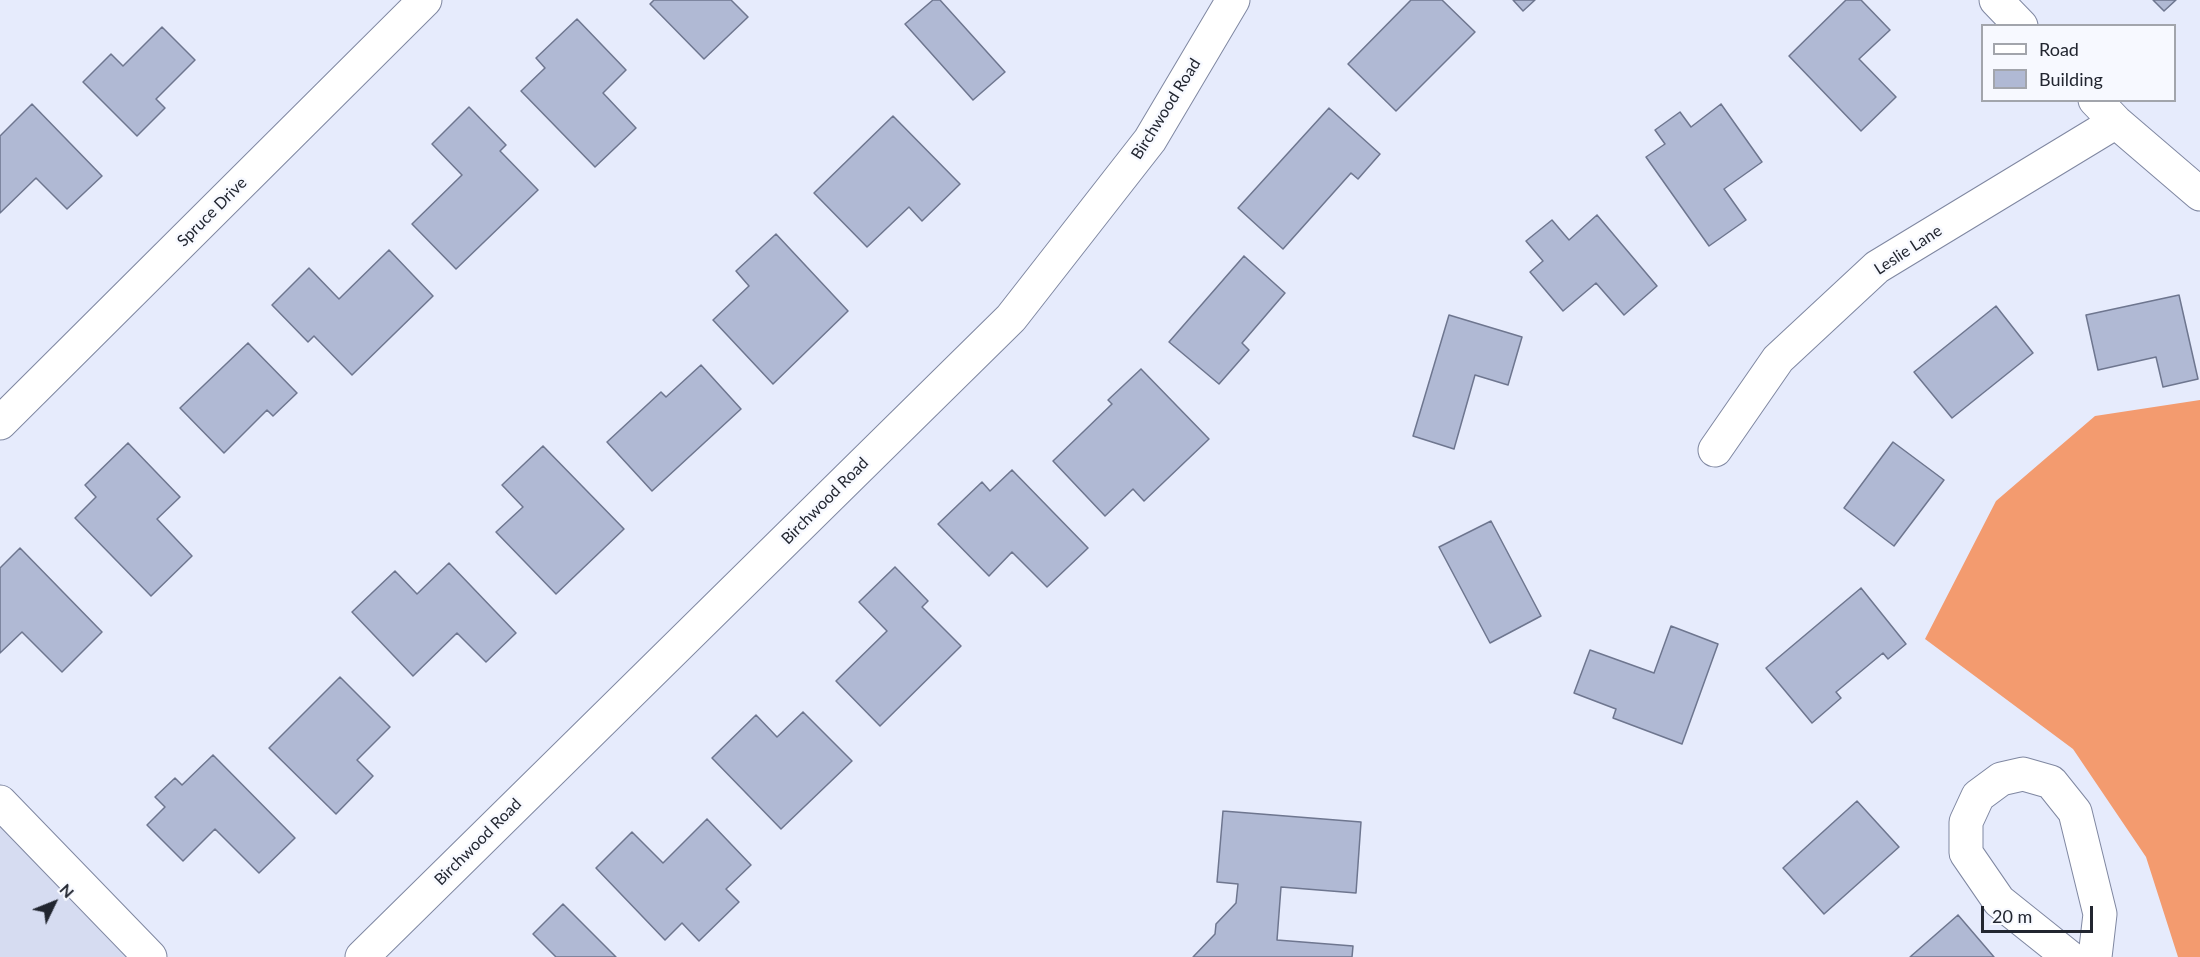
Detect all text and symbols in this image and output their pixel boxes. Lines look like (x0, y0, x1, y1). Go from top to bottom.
legend (1981, 24, 2176, 102)
text: Road (2039, 38, 2079, 60)
street label: Birchwood Road (1127, 55, 1205, 163)
text: Building (2039, 68, 2103, 90)
street label: Spruce Drive (173, 173, 251, 251)
street label: Leslie Lane (1871, 221, 1945, 279)
street label: Birchwood Road (777, 453, 873, 549)
street label: Birchwood Road (430, 794, 526, 890)
north arrow (24, 873, 84, 933)
text: N (56, 879, 79, 901)
scale bar (1984, 894, 2096, 932)
text: 20 m (1992, 905, 2032, 927)

